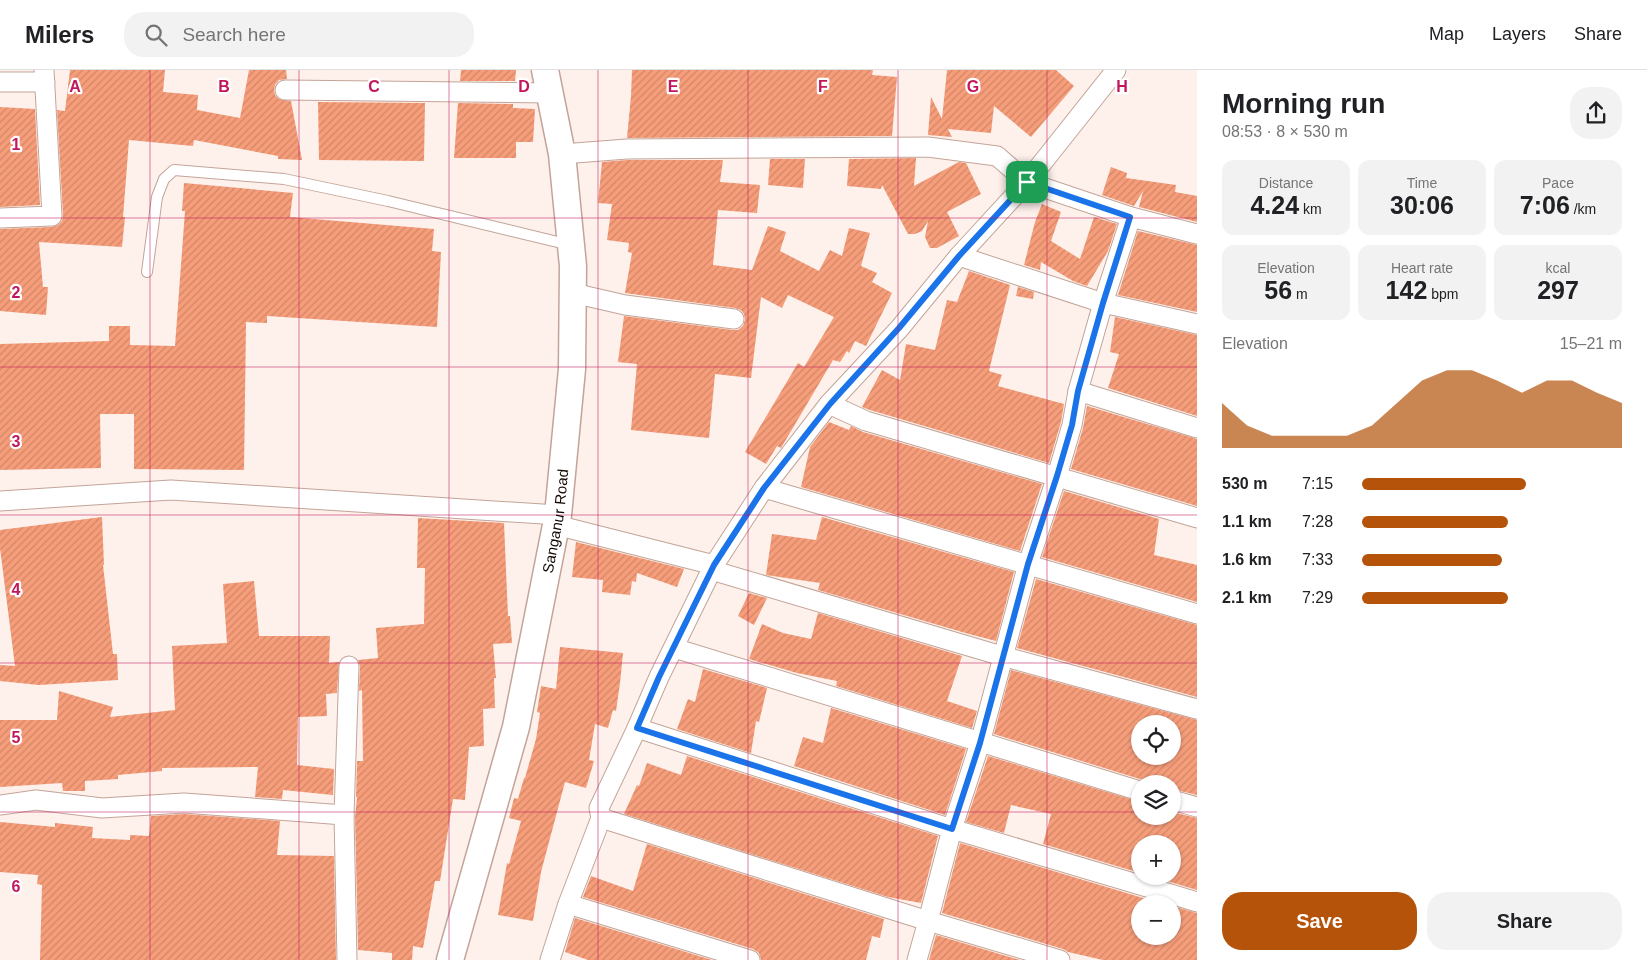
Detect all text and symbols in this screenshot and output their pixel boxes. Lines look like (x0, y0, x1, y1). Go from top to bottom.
search box (124, 12, 474, 57)
text: Milers (25, 21, 94, 48)
icon: search (142, 21, 170, 49)
text: Search here (182, 24, 286, 45)
text: Map (1429, 24, 1464, 44)
text: Layers (1492, 24, 1546, 44)
text: Share (1574, 24, 1622, 44)
text: A (69, 78, 81, 95)
text: B (218, 78, 230, 95)
text: C (368, 78, 380, 95)
text: D (518, 78, 530, 95)
text: E (668, 78, 679, 95)
text: F (818, 78, 828, 95)
text: G (967, 78, 979, 95)
text: H (1116, 78, 1128, 95)
button: share (1570, 87, 1622, 139)
text: Morning run (1222, 88, 1385, 119)
text: 08:53 · 8 × 530 m (1222, 123, 1348, 140)
text: 1 (12, 136, 21, 153)
pin (1006, 161, 1048, 203)
icon: arrive (1013, 168, 1041, 196)
text: Distance (1259, 175, 1313, 191)
text: Time (1407, 175, 1437, 191)
text: Pace (1542, 175, 1574, 191)
text: 4.24 (1250, 191, 1299, 219)
text: 30:06 (1390, 191, 1454, 219)
text: 7:06 (1520, 191, 1570, 219)
text: km (1299, 201, 1322, 217)
text: /km (1570, 201, 1596, 217)
text: Elevation (1257, 260, 1315, 276)
text: Heart rate (1391, 260, 1453, 276)
text: kcal (1546, 260, 1570, 276)
text: 56 (1264, 276, 1292, 304)
text: 142 (1386, 276, 1427, 304)
text: 297 (1537, 276, 1579, 304)
text: 2 (12, 284, 21, 301)
text: m (1292, 286, 1308, 302)
text: bpm (1427, 286, 1458, 302)
text: Elevation (1222, 335, 1288, 352)
text: 15–21 m (1560, 335, 1622, 352)
text: 3 (12, 433, 21, 450)
street label: Sanganur Road (538, 468, 571, 574)
text: 530 m (1222, 475, 1267, 492)
text: 7:15 (1302, 475, 1333, 492)
text: 1.1 km (1222, 513, 1272, 530)
text: 7:28 (1302, 513, 1333, 530)
text: 1.6 km (1222, 551, 1272, 568)
text: 7:33 (1302, 551, 1333, 568)
text: 4 (12, 581, 21, 598)
text: 2.1 km (1222, 589, 1272, 606)
text: 7:29 (1302, 589, 1333, 606)
map controls (1131, 715, 1181, 945)
button: locate (1131, 715, 1181, 765)
text: 5 (12, 729, 21, 746)
button: layers (1131, 775, 1181, 825)
button: + (1131, 835, 1181, 885)
text: 6 (12, 878, 21, 895)
button: Save (1222, 892, 1417, 950)
button: Share (1427, 892, 1622, 950)
button: − (1131, 895, 1181, 945)

